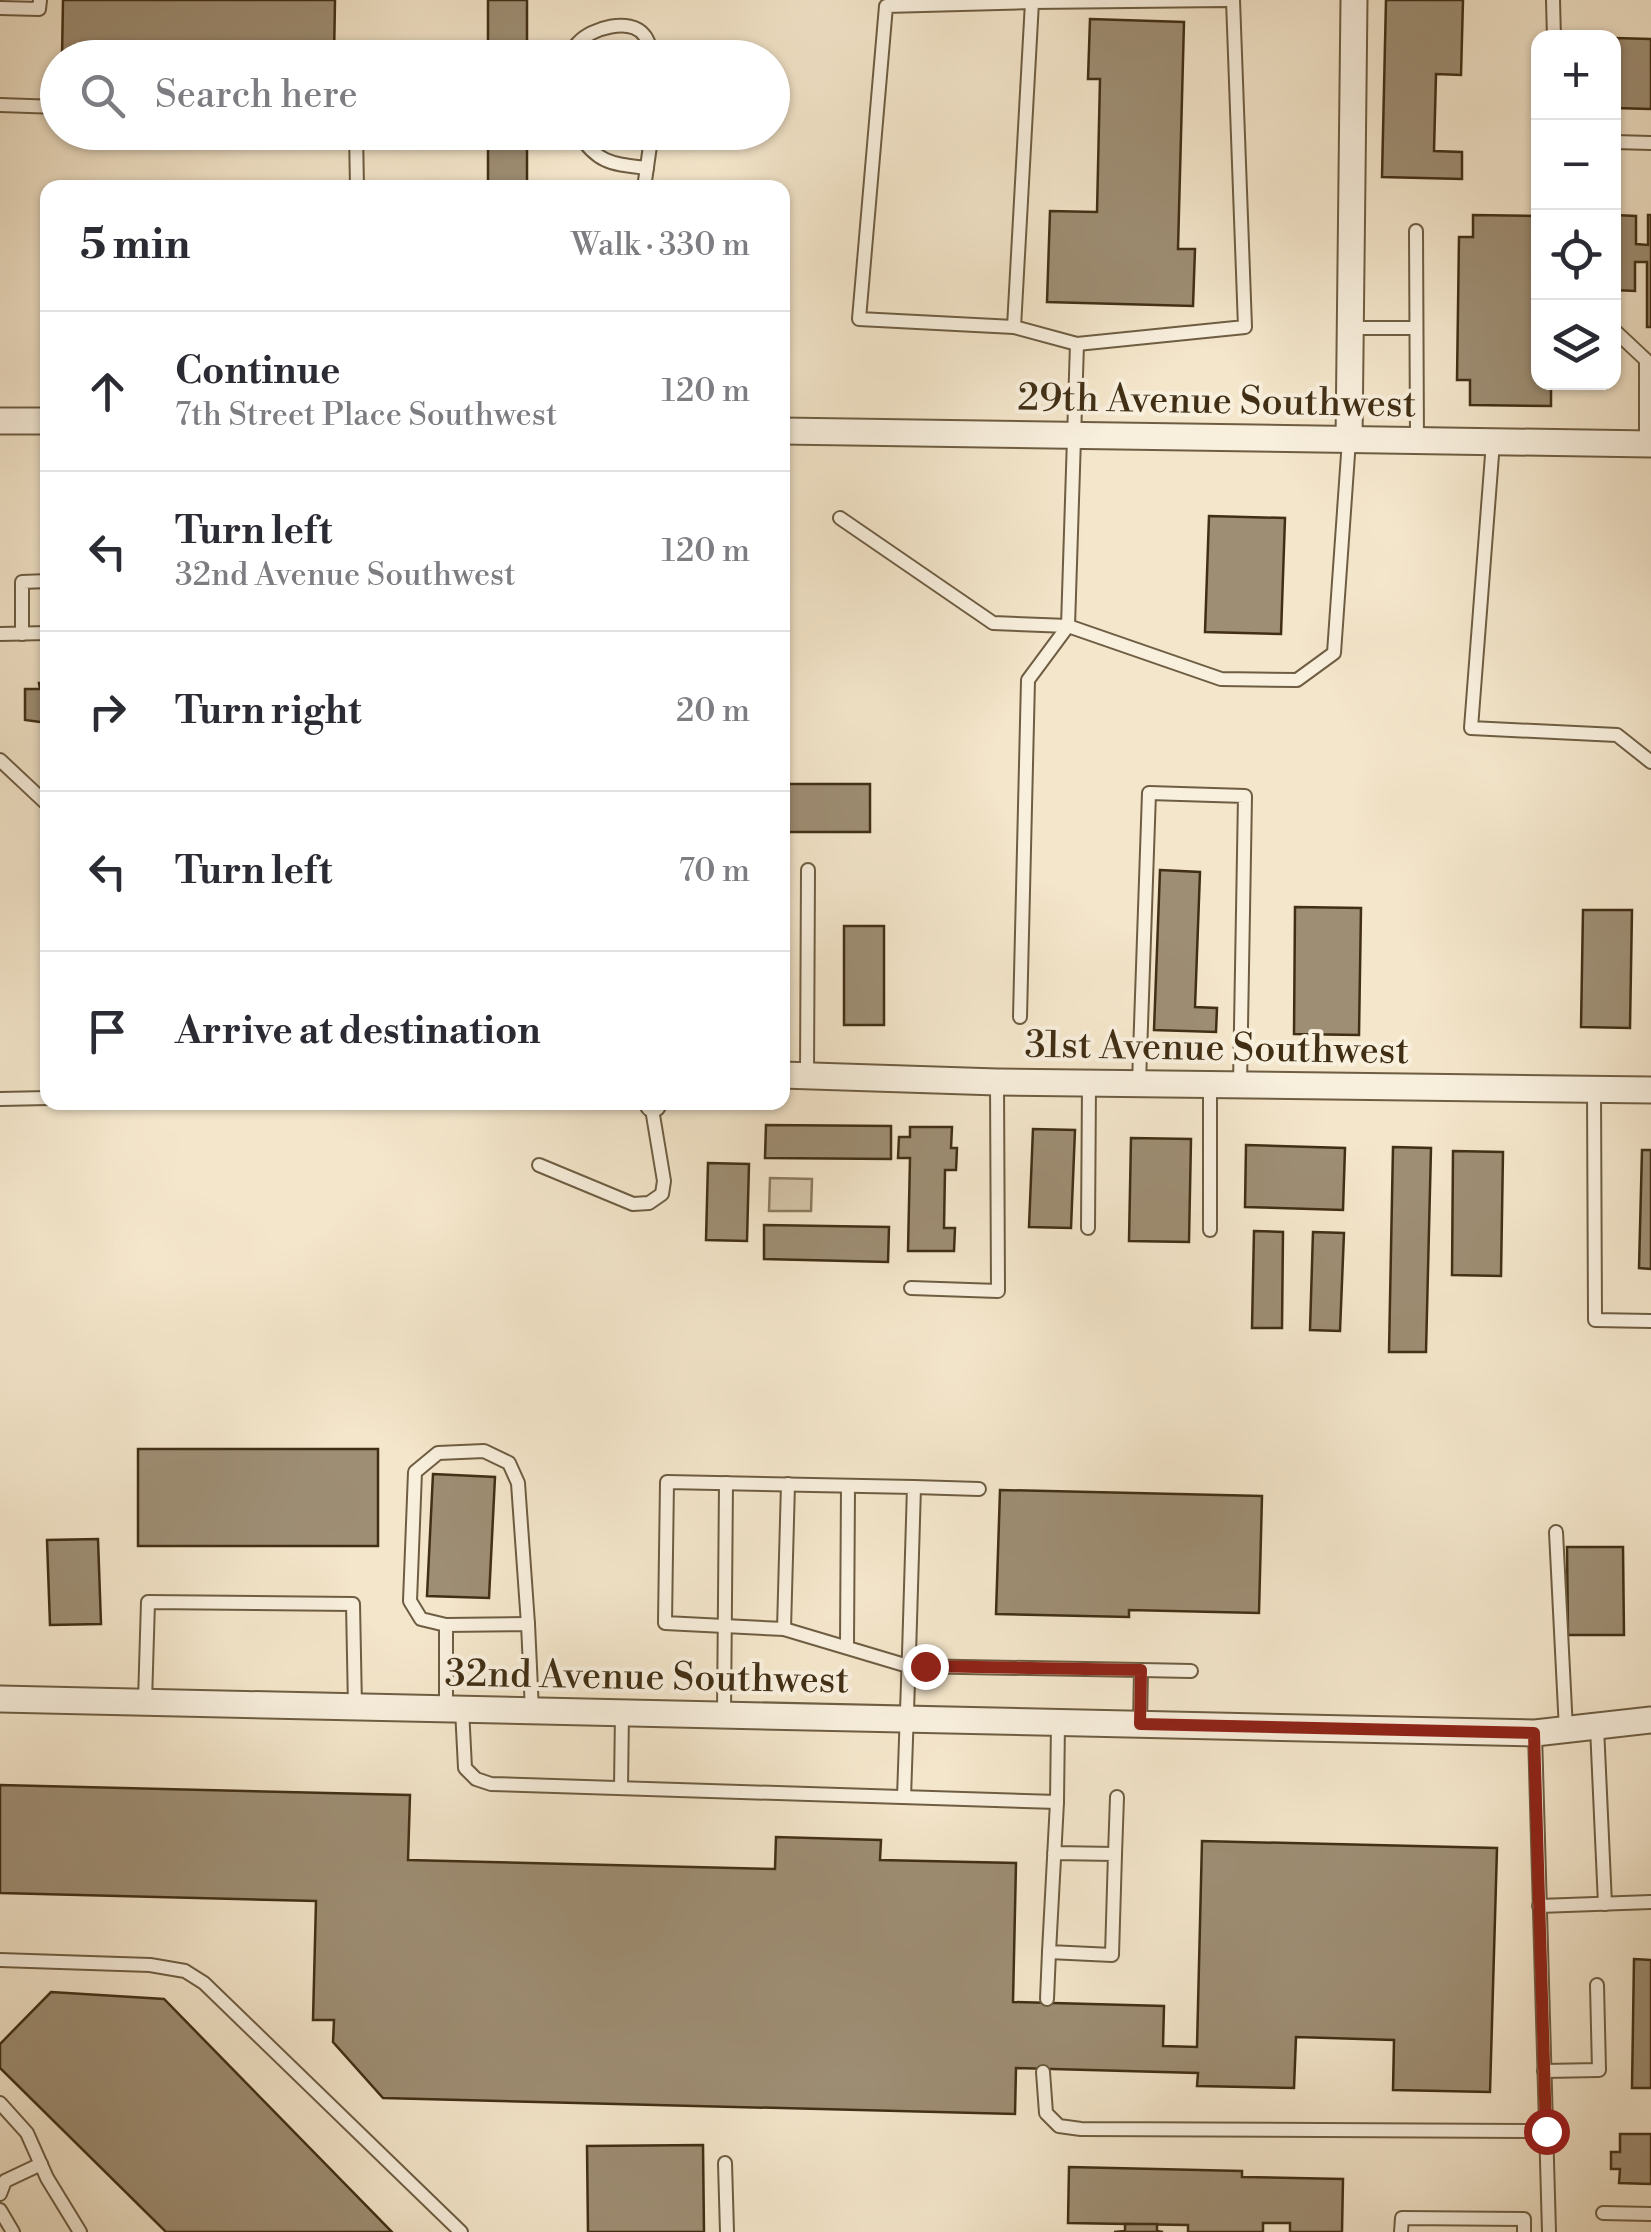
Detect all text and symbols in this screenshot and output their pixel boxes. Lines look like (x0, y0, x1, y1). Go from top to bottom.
map controls (1531, 30, 1621, 390)
button: + (1531, 30, 1621, 120)
search box (40, 40, 790, 150)
icon: search (75, 68, 130, 123)
text: Search here (155, 72, 358, 119)
button: − (1531, 120, 1621, 210)
button: locate (1531, 210, 1621, 300)
text: 5 min (80, 219, 190, 272)
text: Walk · 330 m (571, 225, 750, 265)
button: layers (1531, 300, 1621, 390)
text: Continue (175, 348, 340, 395)
icon: ahead (80, 364, 135, 419)
text: 120 m (661, 371, 750, 411)
street label: 29th Avenue Southwest (1017, 375, 1417, 428)
text: 7th Street Place Southwest (175, 395, 557, 435)
text: Turn left (175, 508, 332, 555)
icon: left (80, 524, 135, 579)
text: 120 m (661, 531, 750, 571)
text: 32nd Avenue Southwest (175, 555, 516, 595)
icon: right (80, 684, 135, 739)
text: Turn right (175, 688, 361, 735)
text: 20 m (676, 691, 750, 731)
icon: left (80, 844, 135, 899)
text: Turn left (175, 848, 332, 895)
text: 70 m (679, 851, 750, 891)
icon: arrive (80, 1004, 135, 1059)
text: Arrive at destination (175, 1008, 541, 1055)
street label: 31st Avenue Southwest (1024, 1022, 1410, 1075)
route end (903, 1644, 949, 1690)
street label: 32nd Avenue Southwest (444, 1650, 850, 1705)
route start (1524, 2109, 1570, 2155)

